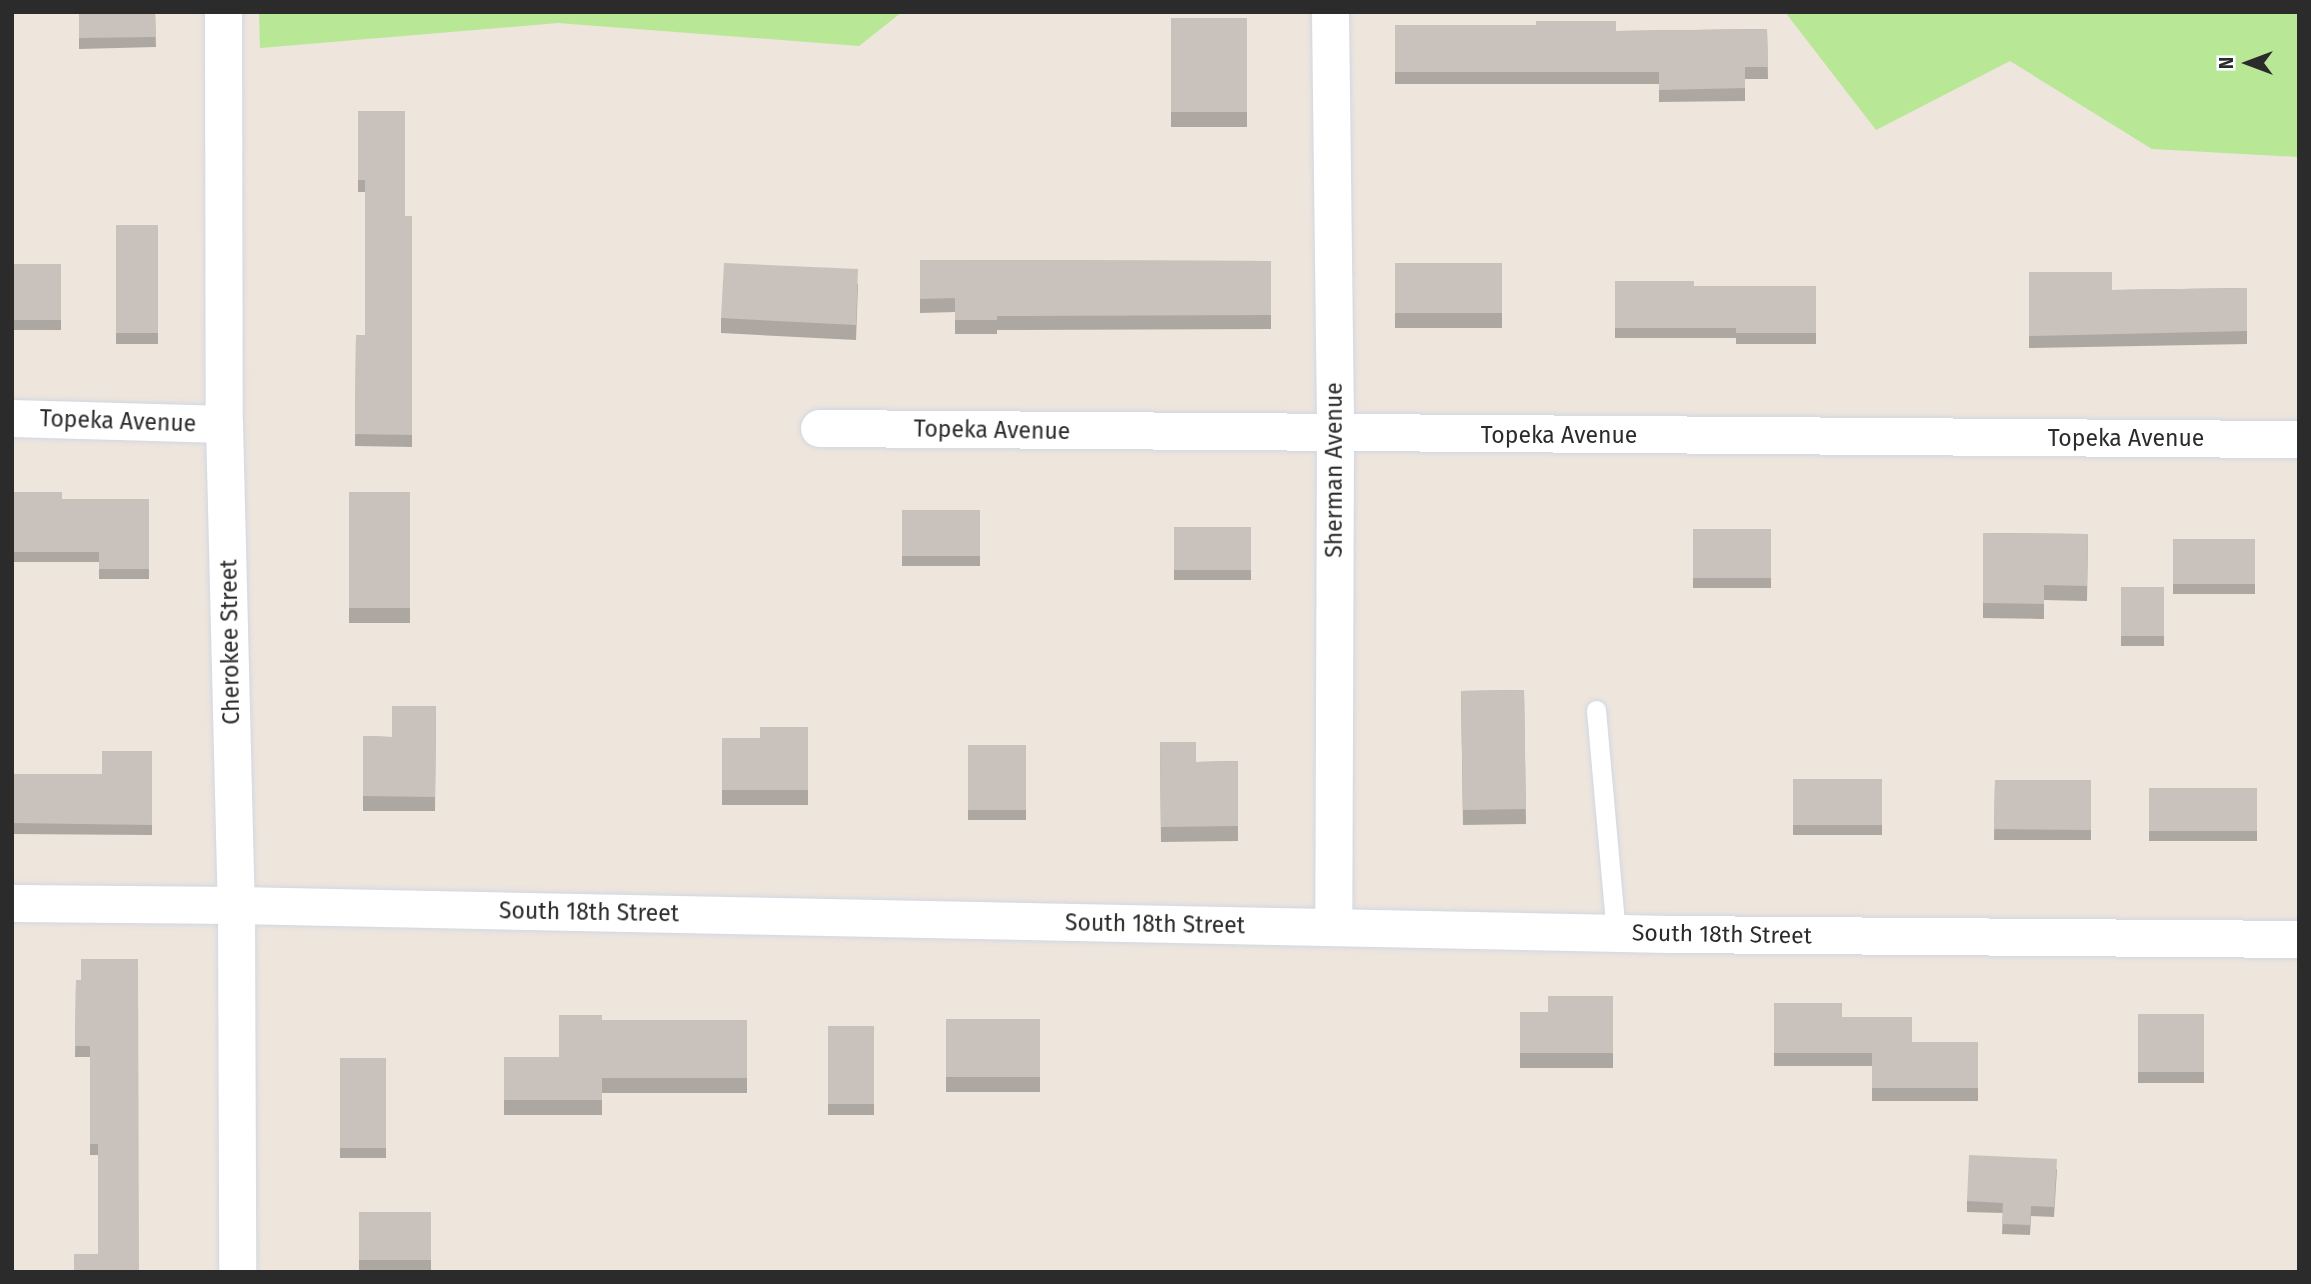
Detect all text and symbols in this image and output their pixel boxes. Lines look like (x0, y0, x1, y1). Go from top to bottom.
north arrow (2213, 28, 2283, 98)
text: N (2215, 57, 2238, 69)
street label: Sherman Avenue (1320, 382, 1348, 558)
street label: Topeka Avenue (39, 404, 197, 438)
street label: Topeka Avenue (913, 415, 1071, 445)
street label: Topeka Avenue (1481, 421, 1637, 449)
street label: Topeka Avenue (2048, 424, 2204, 452)
street label: Cherokee Street (215, 559, 245, 725)
street label: South 18th Street (499, 897, 679, 927)
street label: South 18th Street (1065, 909, 1245, 939)
street label: South 18th Street (1632, 919, 1812, 949)

